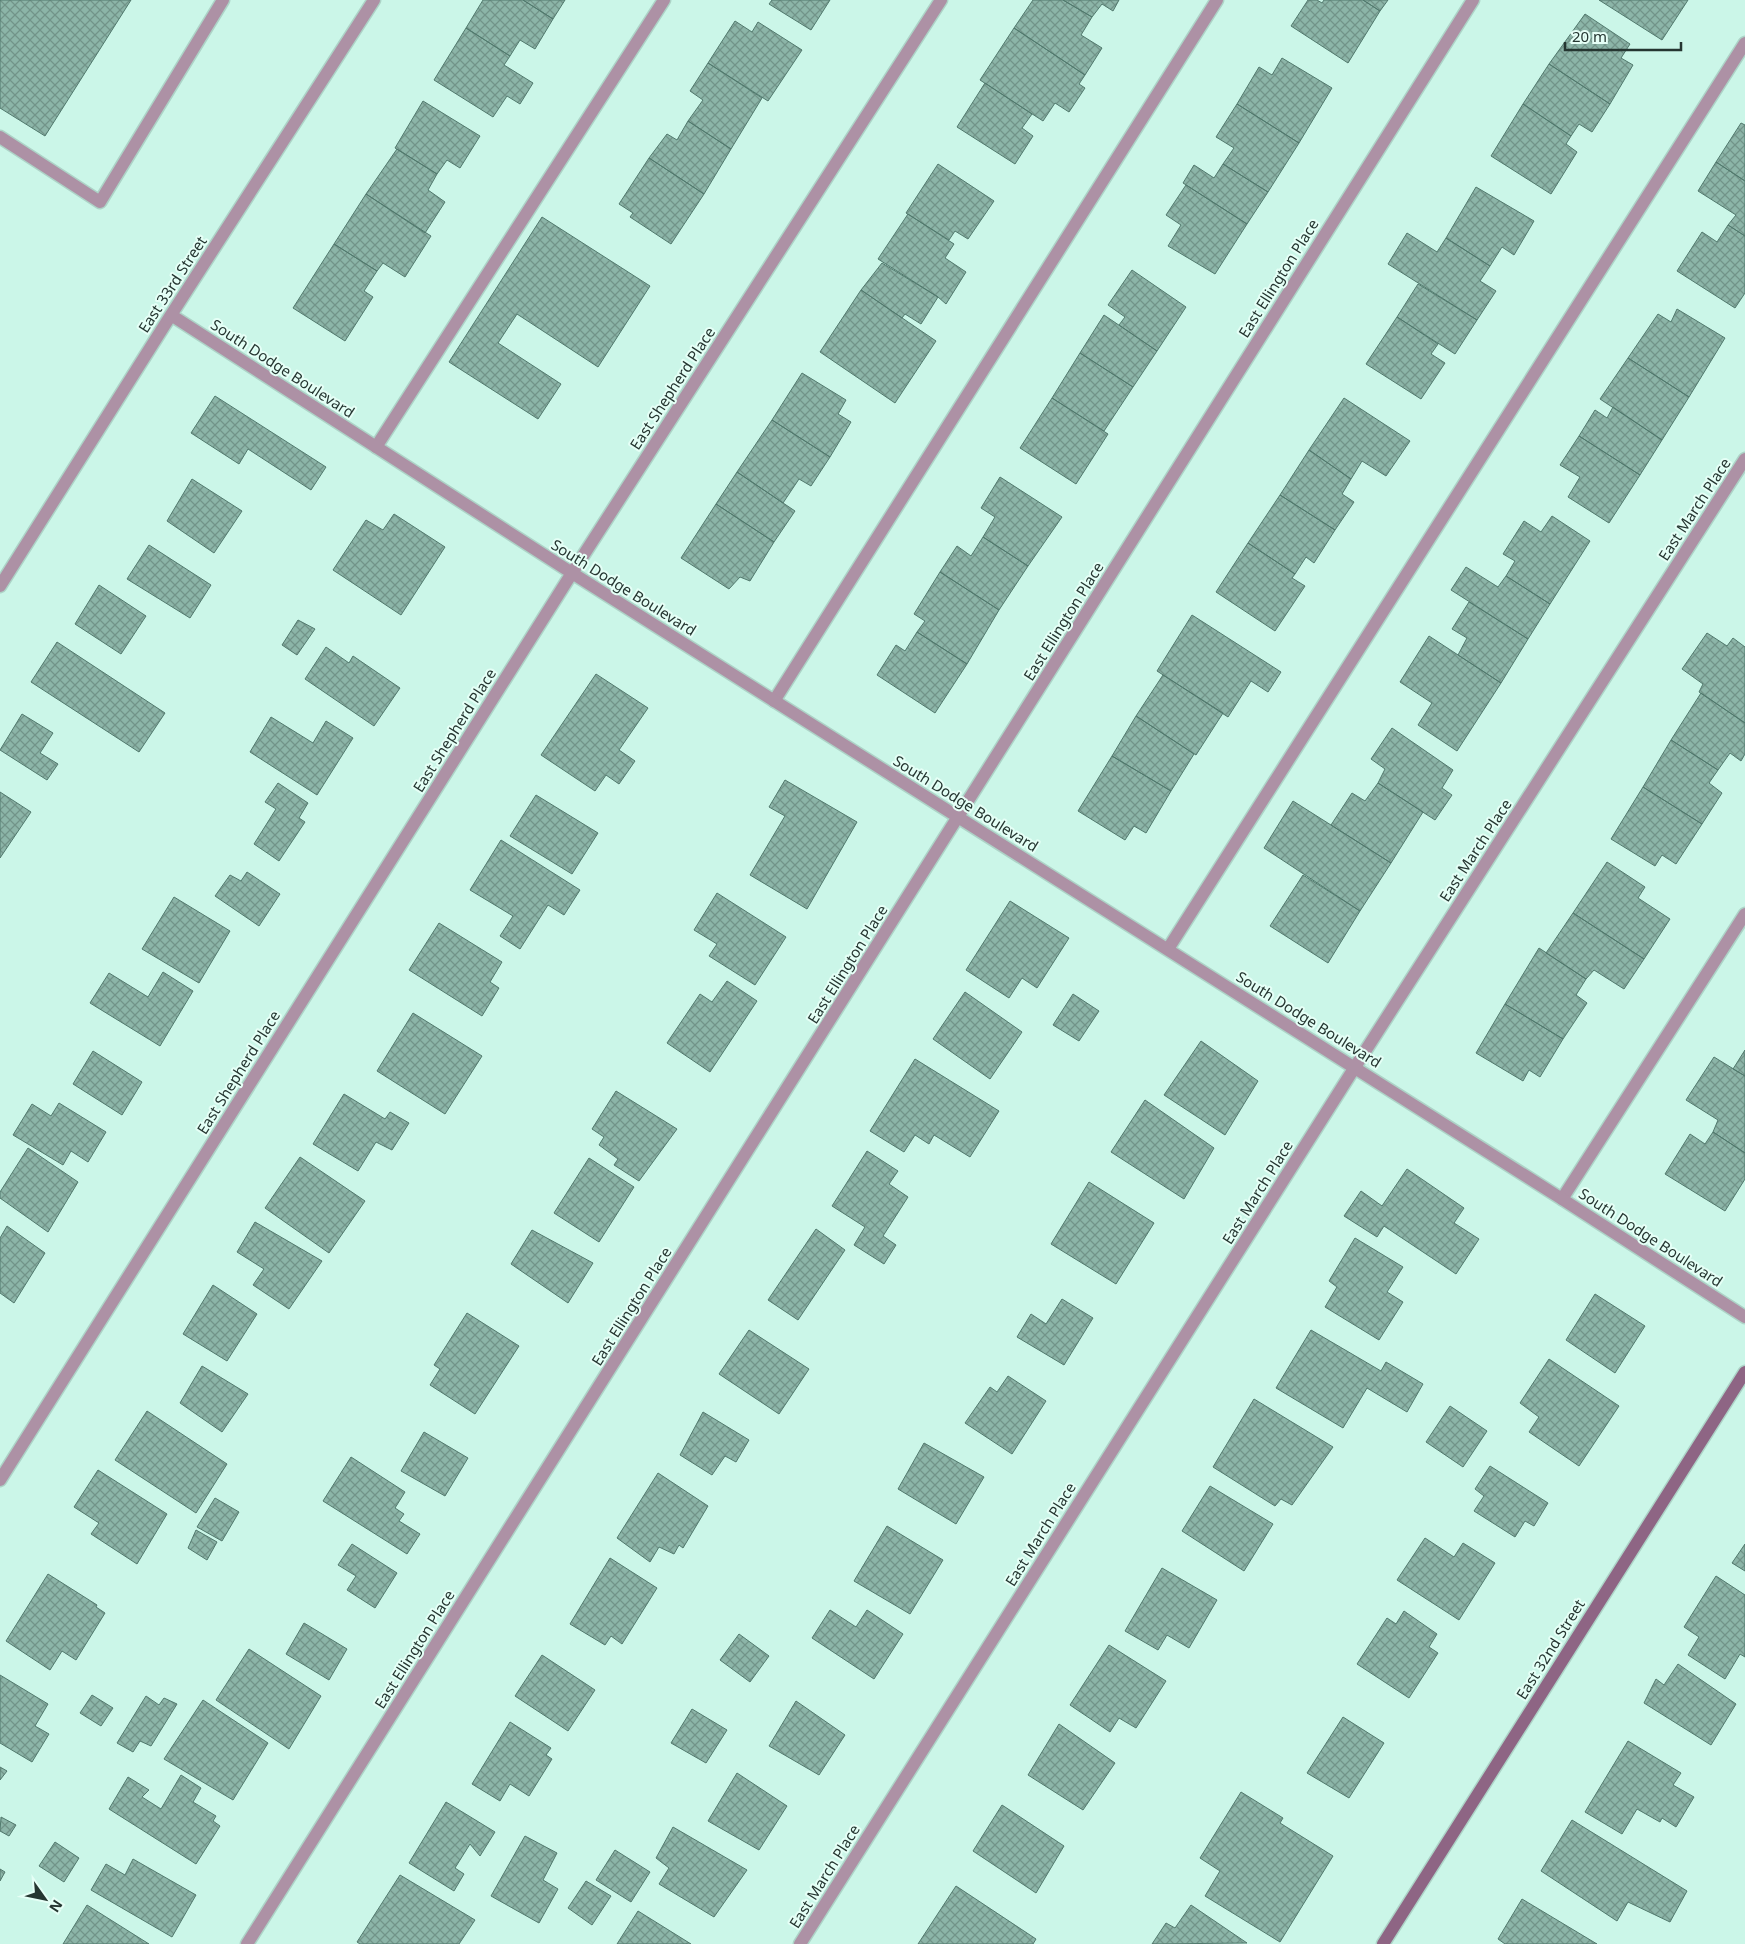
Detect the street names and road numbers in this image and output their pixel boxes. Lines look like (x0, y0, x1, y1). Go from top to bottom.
street label: East Ellington Place (1233, 215, 1323, 341)
street label: East 33rd Street (133, 231, 211, 336)
street label: South Dodge Boulevard (207, 314, 359, 422)
street label: East Shepherd Place (625, 323, 719, 453)
street label: East March Place (1653, 454, 1735, 564)
street label: South Dodge Boulevard (548, 534, 700, 640)
street label: East Ellington Place (1018, 558, 1108, 684)
street label: East Shepherd Place (408, 664, 500, 796)
street label: South Dodge Boulevard (890, 750, 1042, 856)
street label: East March Place (1434, 795, 1516, 905)
street label: East Ellington Place (802, 901, 892, 1027)
street label: South Dodge Boulevard (1233, 966, 1385, 1072)
street label: East Shepherd Place (192, 1006, 284, 1138)
street label: East March Place (1217, 1136, 1297, 1248)
street label: South Dodge Boulevard (1575, 1183, 1727, 1291)
street label: East Ellington Place (586, 1243, 676, 1369)
street label: East March Place (1000, 1478, 1080, 1590)
street label: East Ellington Place (369, 1586, 459, 1712)
street label: East 32nd Street (1511, 1595, 1589, 1703)
street label: East March Place (784, 1820, 864, 1932)

